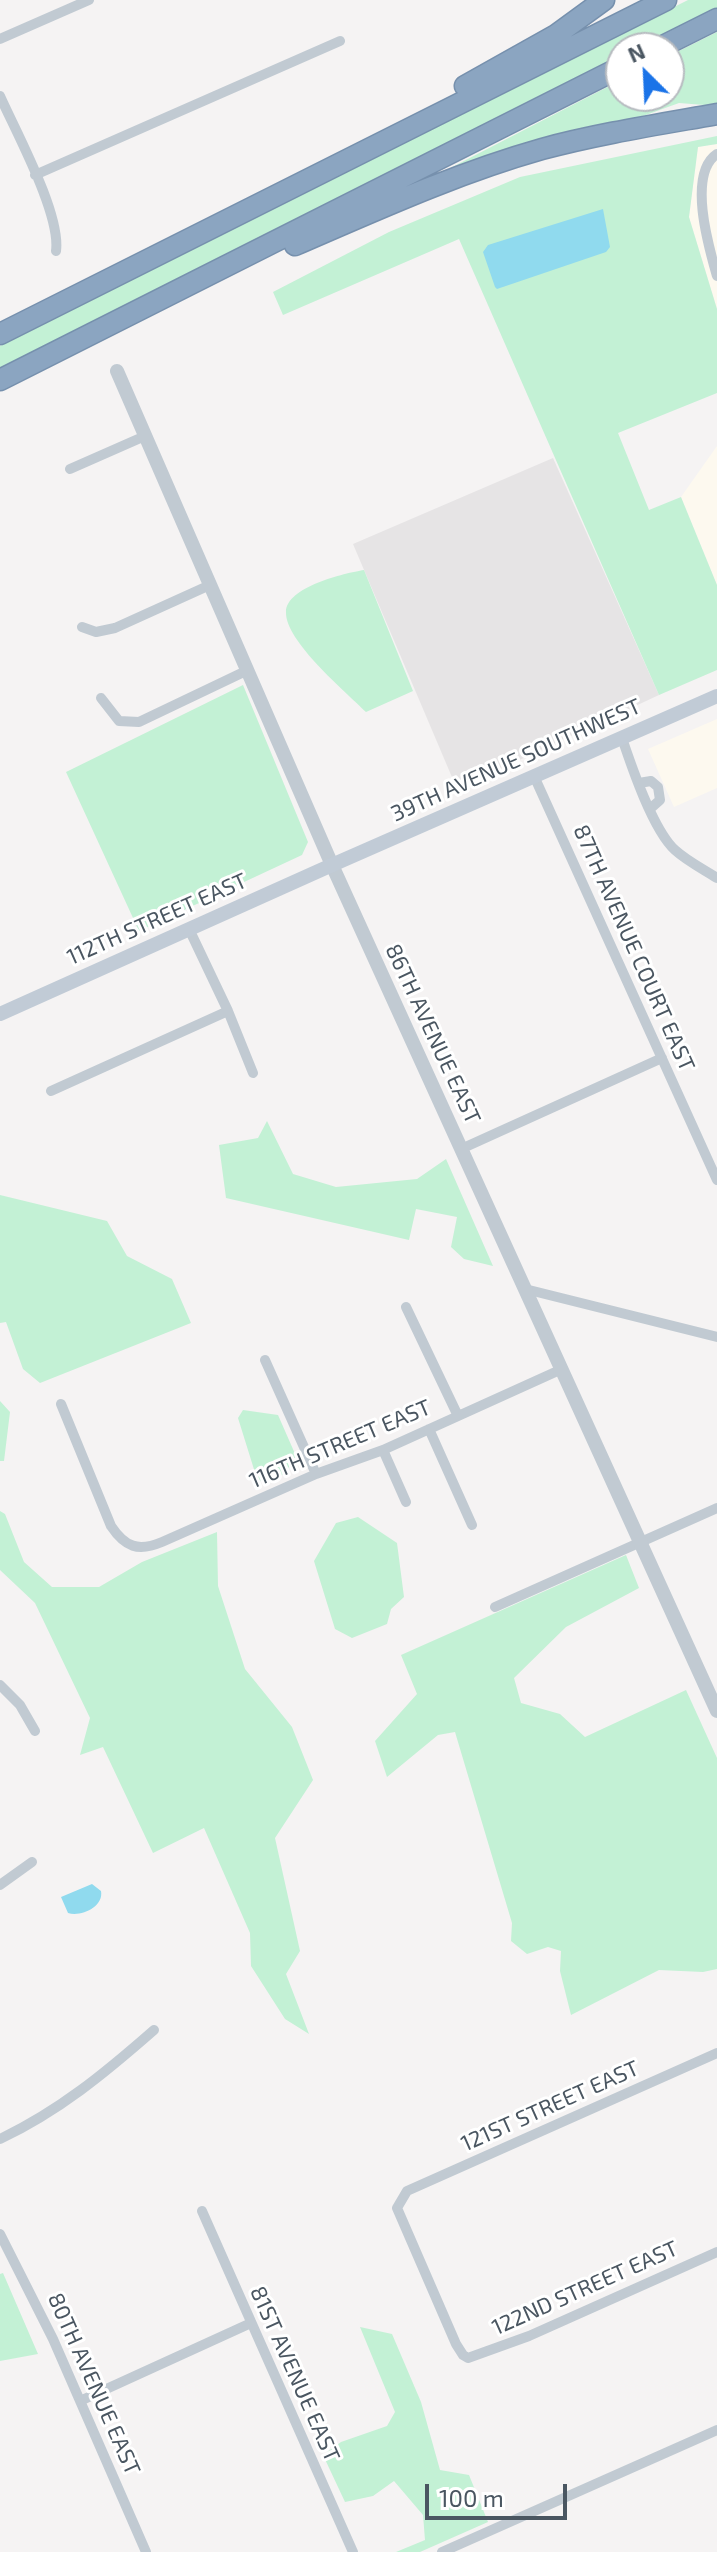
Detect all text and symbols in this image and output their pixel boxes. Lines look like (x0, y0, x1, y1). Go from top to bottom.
north arrow (605, 32, 685, 112)
text: N (623, 37, 649, 67)
street label: 39TH AVENUE SOUTHWEST (387, 693, 645, 827)
street label: 87TH AVENUE COURT EAST (568, 821, 700, 1075)
street label: 112TH STREET EAST (63, 867, 251, 971)
street label: 86TH AVENUE EAST (380, 940, 486, 1128)
street label: 116TH STREET EAST (245, 1394, 435, 1494)
street label: 121ST STREET EAST (457, 2055, 643, 2157)
street label: 122ND STREET EAST (488, 2235, 682, 2341)
street label: 81ST AVENUE EAST (244, 2282, 346, 2466)
street label: 80TH AVENUE EAST (42, 2289, 146, 2479)
scale bar (429, 2468, 571, 2518)
text: 100 m (439, 2483, 504, 2512)

